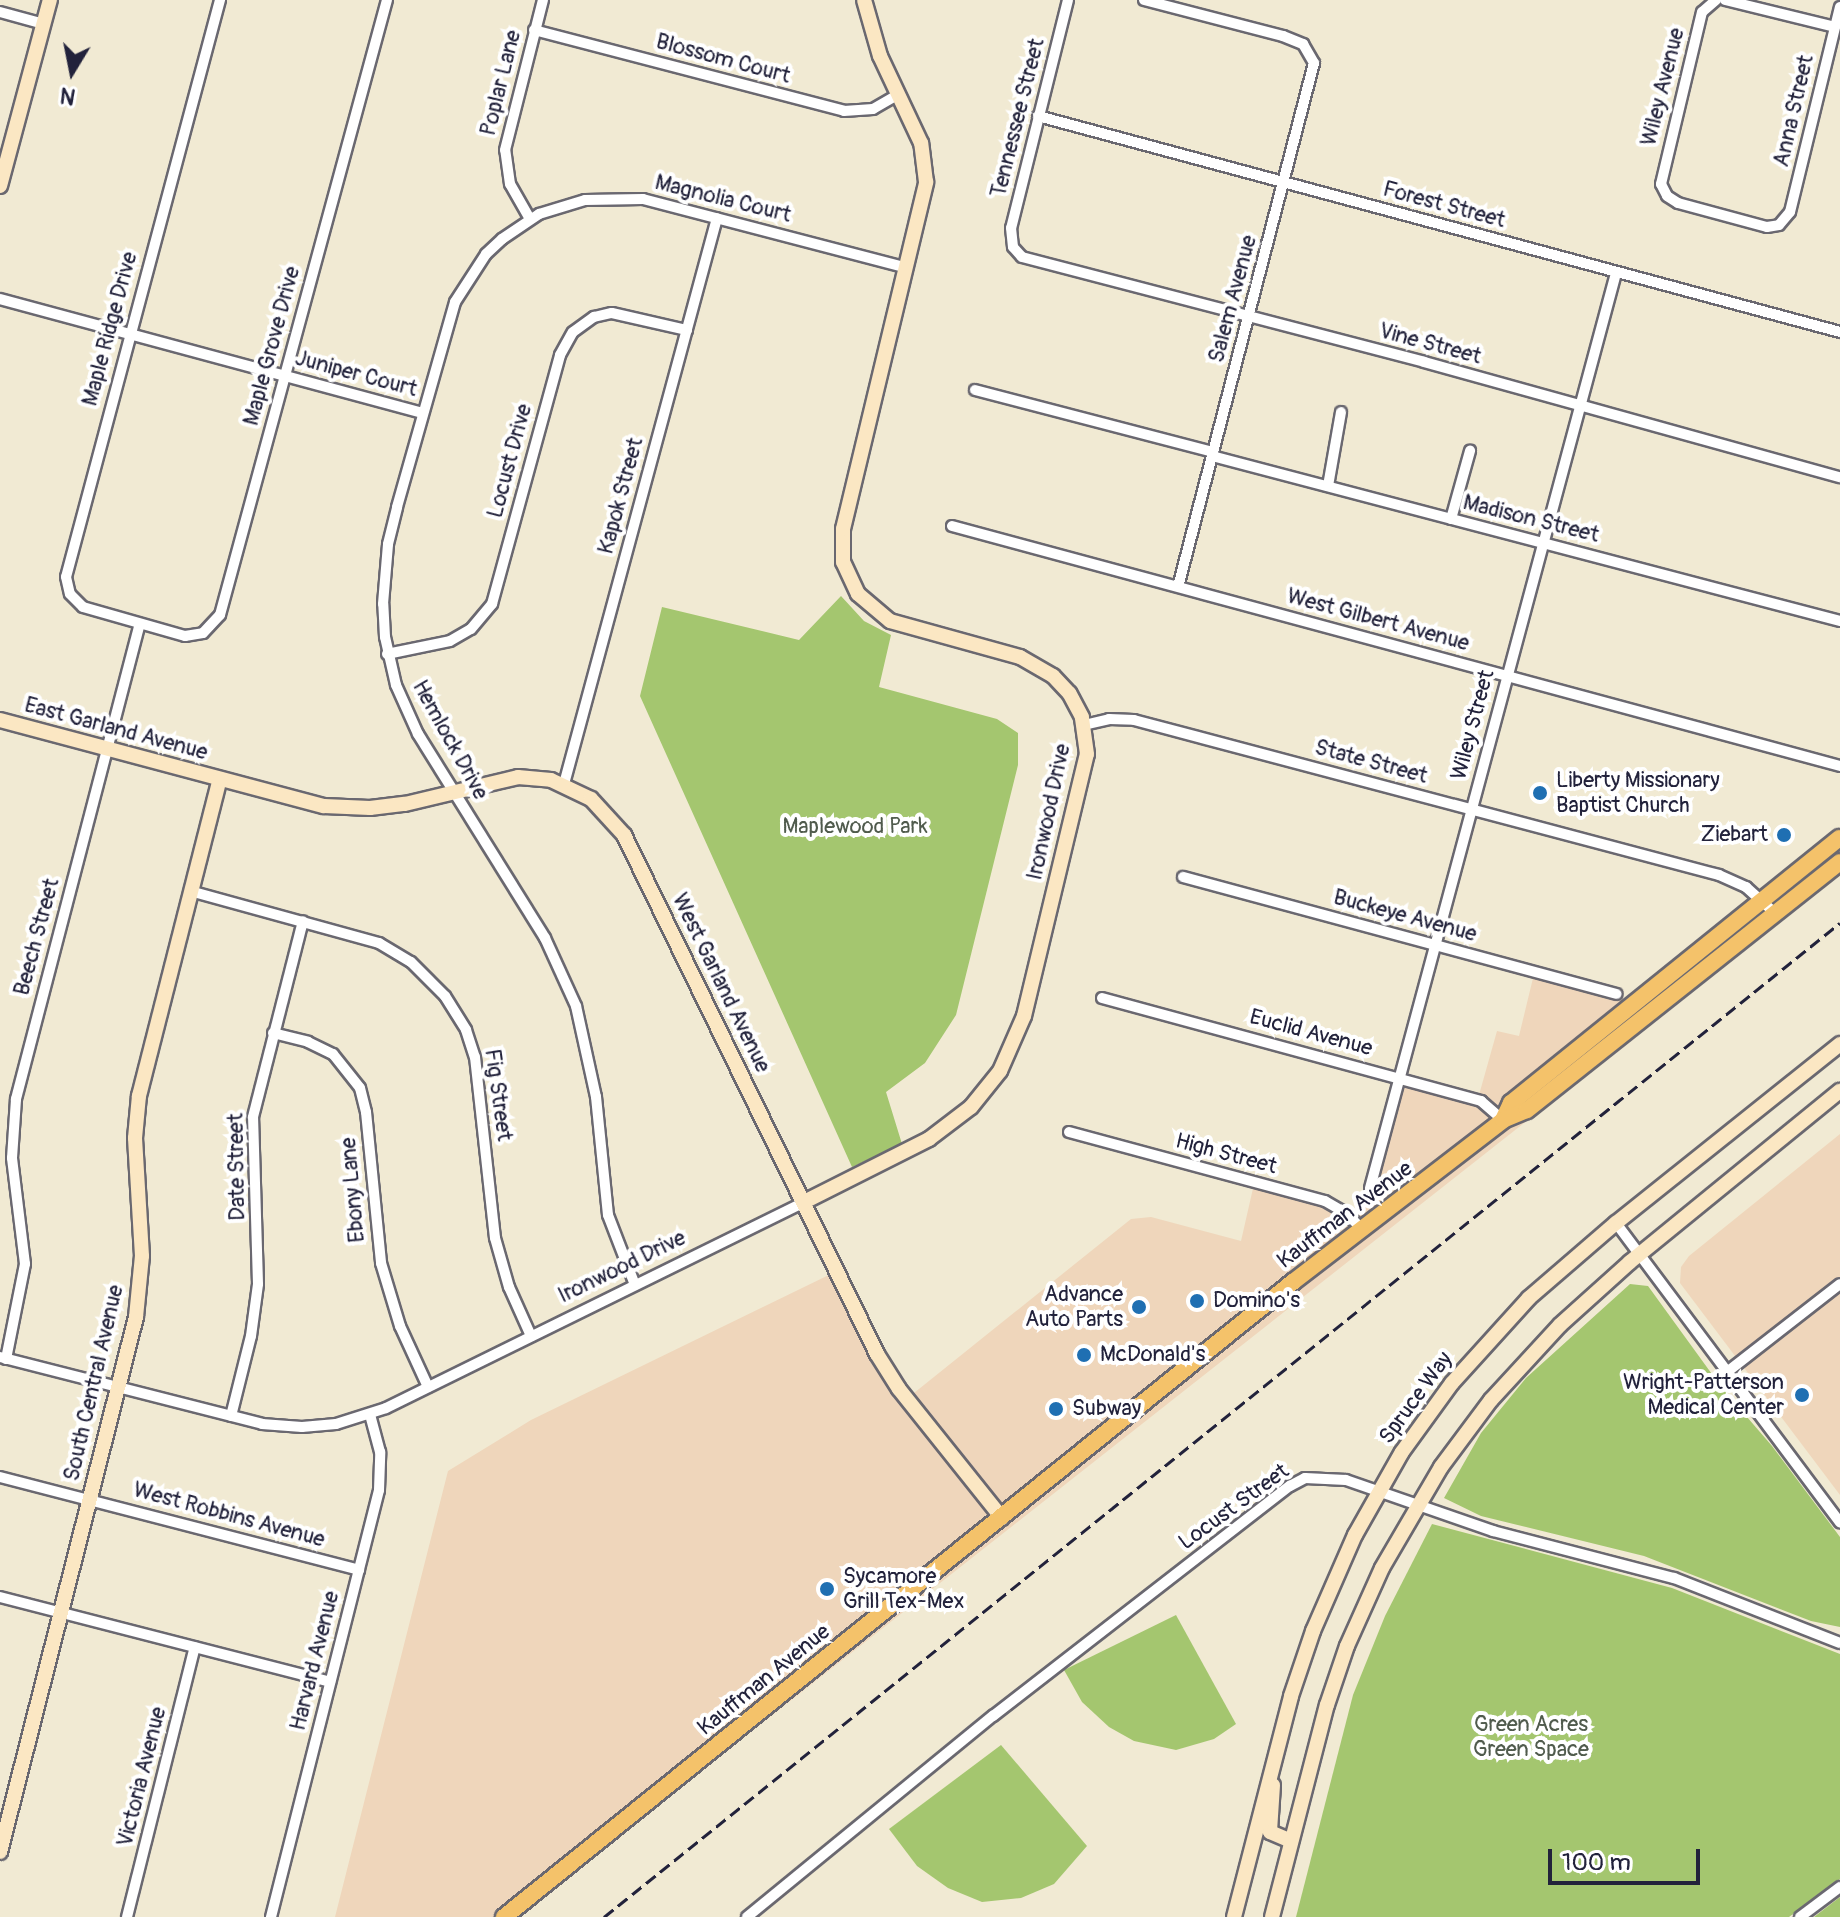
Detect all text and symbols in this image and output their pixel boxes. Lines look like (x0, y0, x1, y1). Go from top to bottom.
street label: Wiley Avenue (1636, 25, 1690, 149)
street label: Poplar Lane (475, 27, 527, 139)
street label: Blossom Court (653, 28, 793, 90)
north arrow (32, 32, 112, 112)
street label: Tennessee Street (985, 36, 1051, 200)
street label: Anna Street (1768, 53, 1820, 169)
text: N (58, 81, 78, 111)
street label: Magnolia Court (652, 169, 794, 229)
street label: Forest Street (1380, 176, 1508, 234)
street label: Salem Avenue (1203, 232, 1263, 366)
street label: Maple Ridge Drive (77, 249, 143, 409)
street label: Maple Grove Drive (238, 264, 306, 428)
street label: Vine Street (1376, 318, 1484, 370)
street label: Juniper Court (292, 345, 420, 403)
street label: Locust Drive (482, 401, 538, 521)
street label: Kapok Street (593, 435, 649, 557)
street label: Madison Street (1460, 489, 1602, 549)
street label: West Gilbert Avenue (1284, 583, 1472, 657)
street label: Wiley Street (1446, 667, 1500, 783)
street label: Hemlock Drive (406, 676, 494, 804)
street label: East Garland Avenue (22, 692, 210, 766)
street label: State Street (1312, 734, 1430, 790)
street label: Ironwood Drive (1022, 741, 1076, 883)
place label: Liberty Missionary Baptist Church (1556, 767, 1720, 818)
marker: Liberty Missionary Baptist Church (1531, 784, 1549, 802)
park label: Maplewood Park (782, 814, 928, 840)
place label: Ziebart (1700, 822, 1768, 848)
marker: Ziebart (1775, 826, 1793, 844)
street label: Beech Street (9, 876, 65, 998)
street label: Buckeye Avenue (1331, 884, 1479, 948)
street label: West Garland Avenue (666, 889, 776, 1077)
street label: Euclid Avenue (1247, 1004, 1375, 1062)
street label: Fig Street (478, 1047, 518, 1143)
street label: Date Street (223, 1113, 251, 1221)
street label: High Street (1172, 1128, 1280, 1180)
street label: Ebony Lane (335, 1136, 371, 1244)
street label: Kauffman Avenue (1272, 1156, 1418, 1274)
street label: Ironwood Drive (554, 1225, 690, 1309)
place label: Advance Auto Parts (1025, 1281, 1123, 1332)
street label: South Central Avenue (59, 1282, 129, 1484)
place label: Domino's (1213, 1288, 1300, 1314)
marker: Domino's (1188, 1292, 1206, 1310)
marker: Advance Auto Parts (1130, 1298, 1148, 1316)
place label: McDonald's (1100, 1342, 1205, 1368)
marker: McDonald's (1075, 1346, 1093, 1364)
street label: Spruce Way (1374, 1347, 1458, 1449)
place label: Wright-Patterson Medical Center (1623, 1369, 1784, 1420)
marker: Wright-Patterson Medical Center (1791, 1384, 1813, 1406)
place label: Subway (1072, 1396, 1141, 1422)
marker: Subway (1047, 1400, 1065, 1418)
street label: Locust Street (1174, 1458, 1294, 1556)
street label: West Robbins Avenue (130, 1477, 328, 1553)
place label: Sycamore Grill Tex-Mex (843, 1563, 964, 1614)
marker: Sycamore Grill Tex-Mex (818, 1580, 836, 1598)
street label: Harvard Avenue (285, 1589, 345, 1733)
street label: Kauffman Avenue (693, 1619, 835, 1741)
street label: Victoria Avenue (112, 1704, 172, 1850)
park label: Green Acres Green Space (1473, 1711, 1589, 1762)
scale bar (1552, 1833, 1704, 1883)
text: 100 m (1562, 1848, 1631, 1877)

